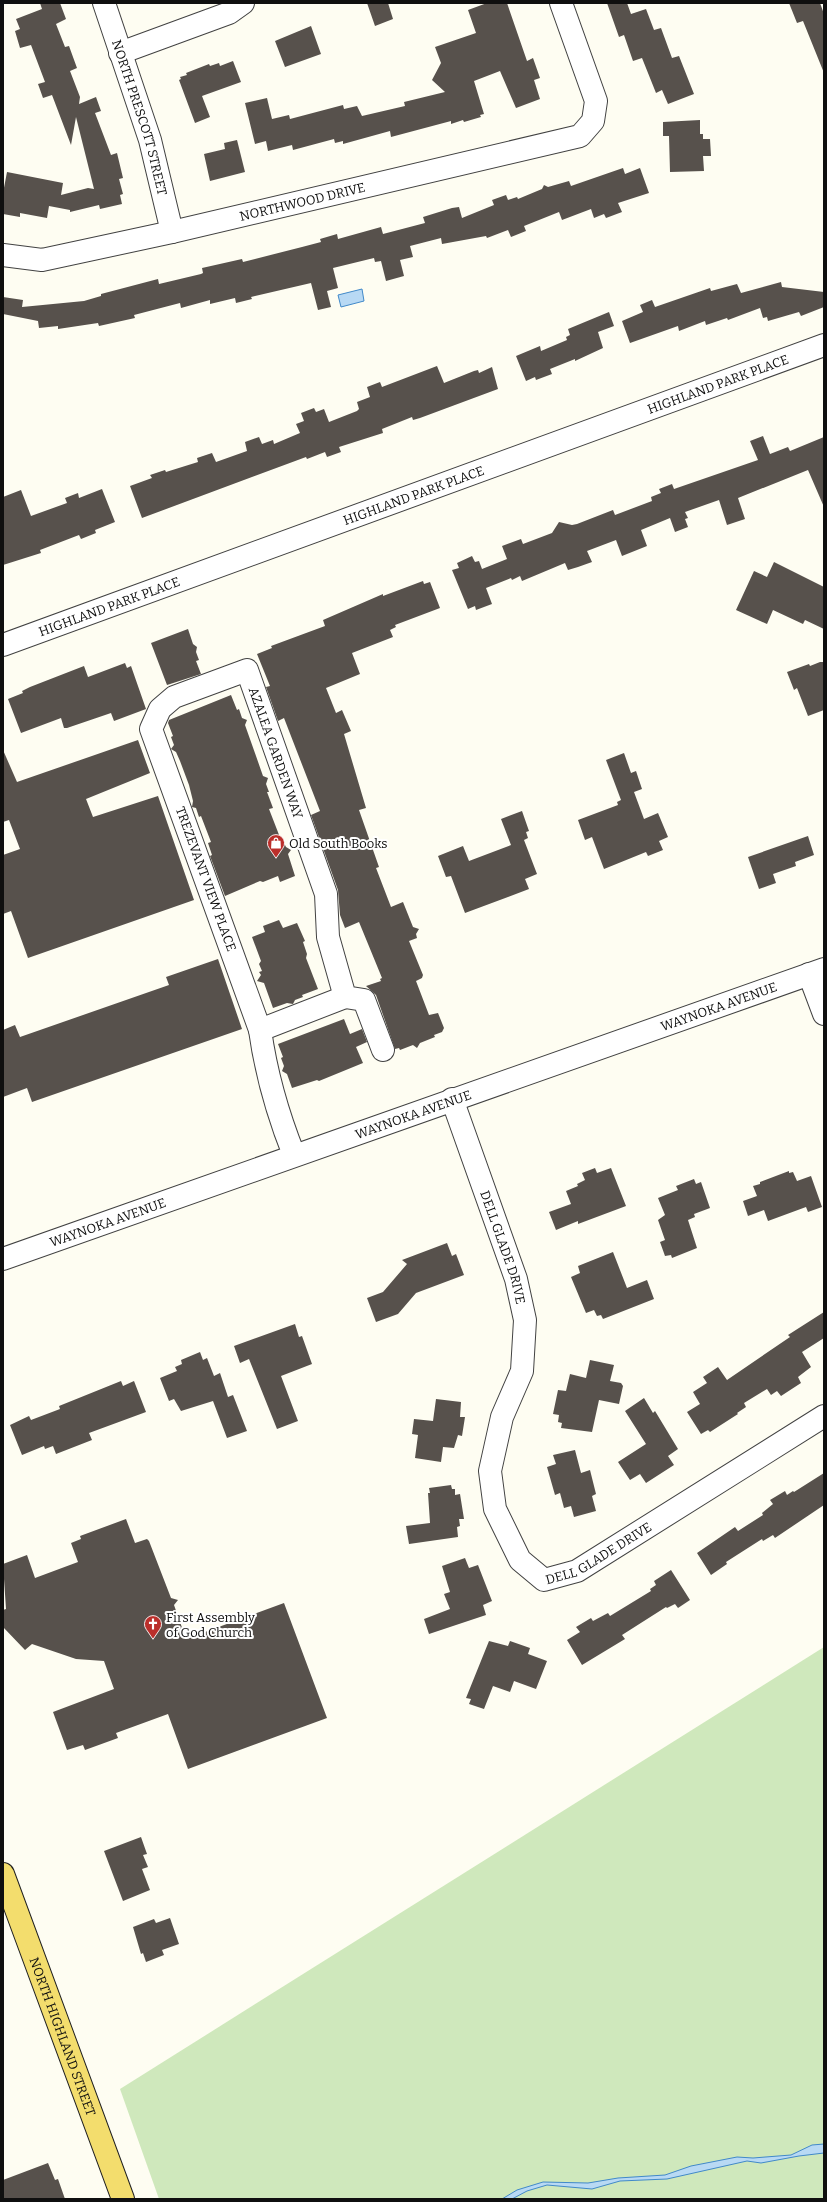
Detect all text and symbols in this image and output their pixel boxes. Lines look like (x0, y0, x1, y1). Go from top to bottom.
street label: NORTH PRESCOTT STREET (109, 38, 171, 197)
street label: NORTHWOOD DRIVE (238, 179, 366, 223)
street label: HIGHLAND PARK PLACE (645, 351, 790, 416)
street label: HIGHLAND PARK PLACE (341, 462, 486, 528)
street label: HIGHLAND PARK PLACE (37, 574, 182, 639)
street label: AZALEA GARDEN WAY (246, 685, 306, 821)
street label: TREZEVANT VIEW PLACE (173, 805, 239, 953)
shop icon: Old South Books (266, 833, 286, 858)
place label: Old South Books (289, 836, 387, 851)
street label: WAYNOKA AVENUE (659, 979, 779, 1034)
street label: WAYNOKA AVENUE (353, 1087, 473, 1141)
street label: DELL GLADE DRIVE (478, 1188, 529, 1305)
street label: WAYNOKA AVENUE (48, 1195, 168, 1249)
street label: DELL GLADE DRIVE (544, 1519, 654, 1587)
place label: First Assembly of God Church (166, 1610, 255, 1640)
church icon: First Assembly of God Church (143, 1614, 163, 1639)
street label: NORTH HIGHLAND STREET (27, 1955, 99, 2118)

